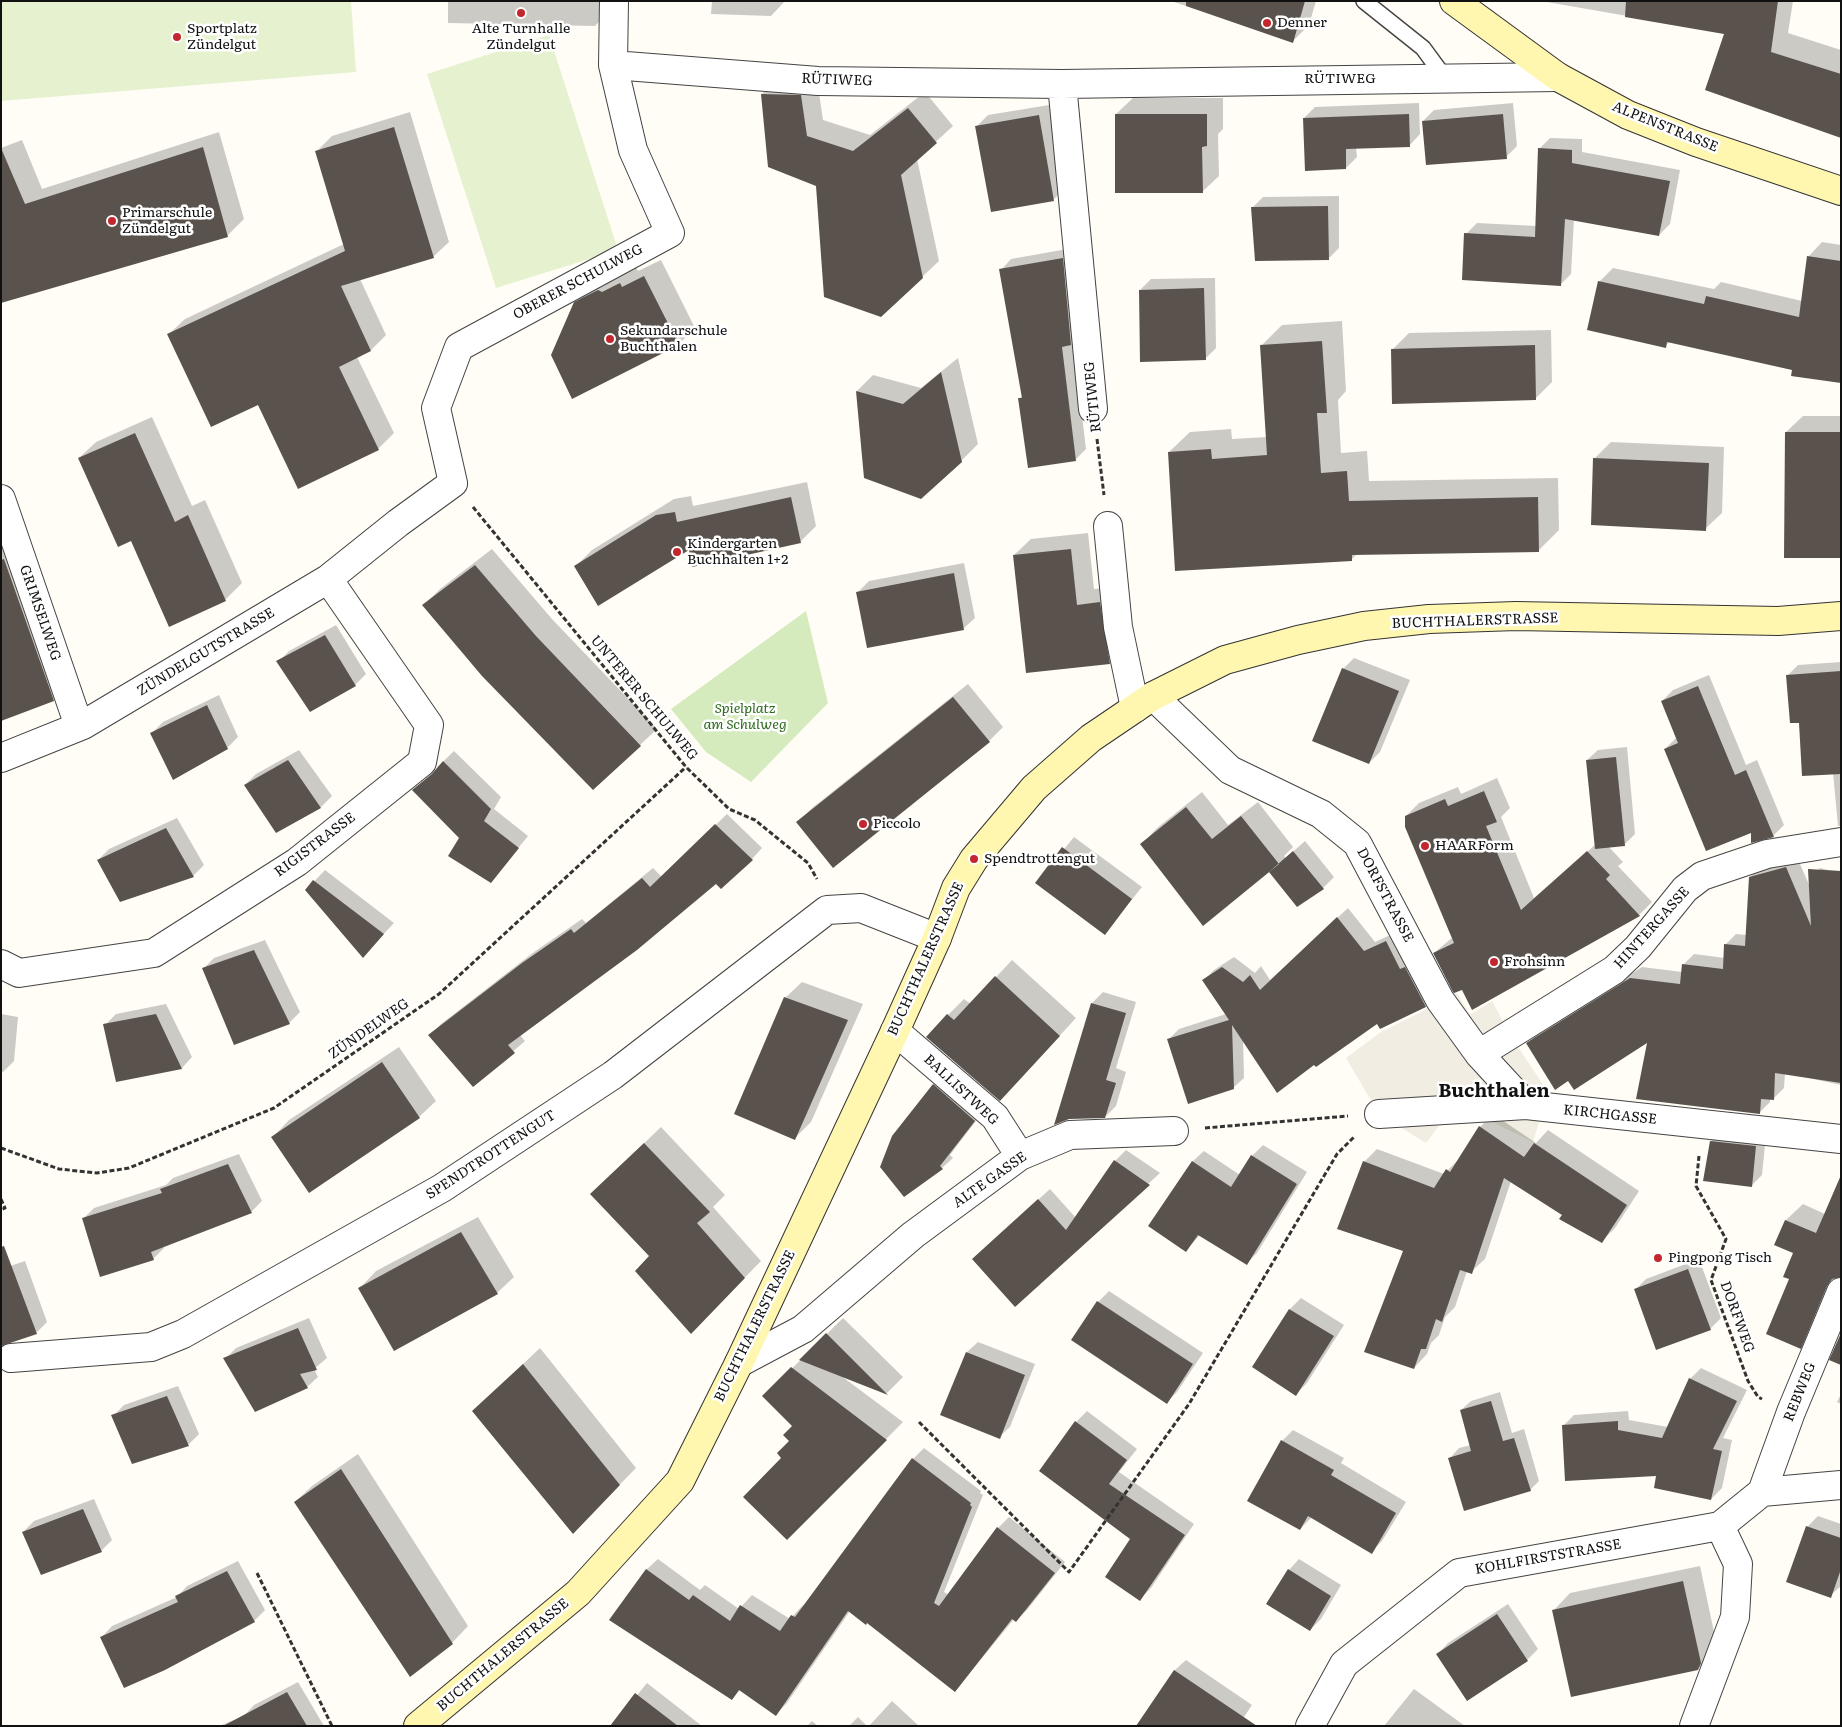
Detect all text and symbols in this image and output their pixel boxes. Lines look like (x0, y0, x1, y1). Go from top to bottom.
marker: Alte Turnhalle Zündelgut (515, 7, 527, 19)
place label: Denner (1277, 15, 1327, 31)
marker: Denner (1261, 17, 1273, 29)
place label: Sportplatz Zündelgut (187, 21, 257, 54)
place label: Alte Turnhalle Zündelgut (472, 21, 570, 54)
marker: Sportplatz Zündelgut (171, 31, 183, 43)
street label: RÜTIWEG (801, 70, 873, 90)
street label: RÜTIWEG (1304, 71, 1376, 87)
street label: ALPENSTRASSE (1610, 98, 1720, 156)
place label: Primarschule Zündelgut (122, 205, 212, 238)
marker: Primarschule Zündelgut (106, 215, 118, 227)
street label: OBERER SCHULWEG (510, 241, 646, 323)
place label: Sekundarschule Buchthalen (620, 323, 727, 356)
marker: Sekundarschule Buchthalen (604, 333, 616, 345)
street label: RÜTIWEG (1081, 361, 1105, 433)
place label: Kindergarten Buchhalten 1+2 (687, 536, 788, 568)
marker: Kindergarten Buchhalten 1+2 (671, 546, 683, 558)
street label: GRIMSELWEG (16, 563, 64, 663)
street label: ZÜNDELGUTSTRASSE (134, 604, 278, 700)
street label: BUCHTHALERSTRASSE (1391, 610, 1559, 632)
street label: UNTERER SCHULWEG (587, 632, 701, 764)
park label: Spielplatz am Schulweg (703, 701, 787, 734)
street label: RIGISTRASSE (271, 809, 359, 881)
place label: Piccolo (873, 816, 921, 832)
marker: Piccolo (857, 818, 869, 830)
place label: HAARForm (1435, 838, 1514, 854)
marker: HAARForm (1419, 840, 1431, 852)
street label: DORFSTRASSE (1353, 845, 1417, 945)
place label: Spendtrottengut (984, 851, 1095, 867)
marker: Spendtrottengut (968, 853, 980, 865)
street label: BUCHTHALERSTRASSE (884, 879, 968, 1039)
street label: HINTERGASSE (1611, 884, 1693, 972)
place label: Frohsinn (1504, 954, 1565, 970)
marker: Frohsinn (1488, 956, 1500, 968)
street label: ZÜNDELWEG (326, 995, 412, 1063)
street label: BALLISTWEG (920, 1051, 1002, 1129)
district label: Buchthalen (1438, 1080, 1550, 1102)
street label: KIRCHGASSE (1562, 1102, 1658, 1128)
street label: SPENDTROTTENGUT (423, 1107, 559, 1203)
street label: ALTE GASSE (950, 1148, 1030, 1212)
street label: BUCHTHALERSTRASSE (711, 1247, 799, 1405)
place label: Pingpong Tisch (1668, 1250, 1772, 1266)
marker: Pingpong Tisch (1652, 1252, 1664, 1264)
street label: DORFWEG (1716, 1279, 1758, 1355)
street label: REBWEG (1780, 1360, 1820, 1424)
street label: KOHLFIRSTSTRASSE (1474, 1536, 1622, 1578)
street label: BUCHTHALERSTRASSE (434, 1595, 572, 1715)

